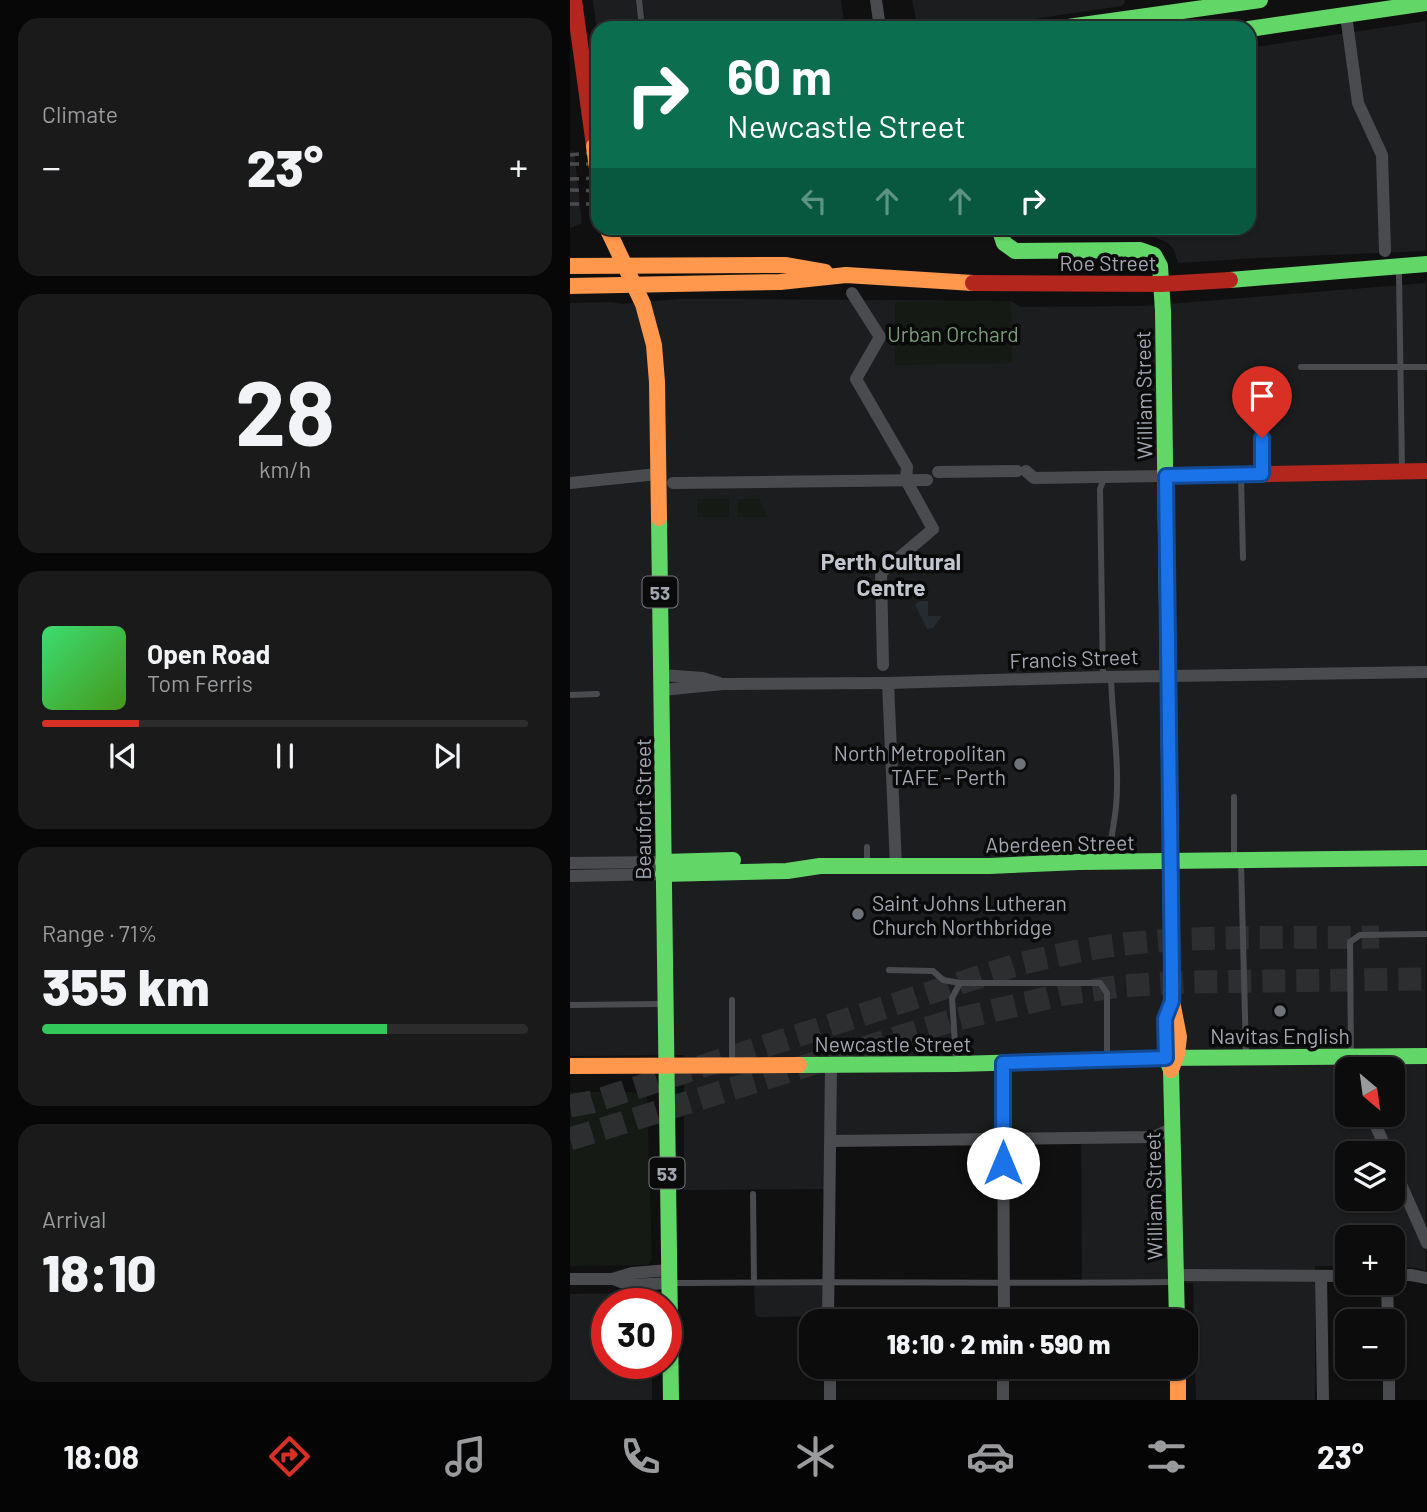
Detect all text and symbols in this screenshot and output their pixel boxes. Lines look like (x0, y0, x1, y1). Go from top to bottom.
text: 60 m (727, 46, 832, 105)
icon: right (612, 49, 703, 140)
text: Climate (42, 100, 118, 128)
text: Newcastle Street (727, 106, 966, 144)
text: 23° (247, 135, 323, 197)
text: − (42, 143, 61, 189)
text: + (509, 143, 528, 189)
icon: left (795, 182, 833, 220)
icon: ahead (868, 182, 906, 220)
icon: ahead (941, 182, 979, 220)
icon: right (1014, 182, 1052, 220)
street label: Roe Street (1060, 250, 1156, 275)
park label: Urban Orchard (887, 321, 1019, 346)
street label: William Street (1129, 331, 1157, 459)
text: 28 (235, 355, 335, 464)
pin (1232, 366, 1292, 438)
icon: arrive (1243, 377, 1281, 415)
text: km/h (259, 455, 311, 483)
district label: Perth Cultural Centre (821, 547, 961, 601)
road number: 53 (642, 576, 678, 608)
text: Open Road (147, 638, 270, 669)
street label: Francis Street (1009, 643, 1139, 673)
text: Tom Ferris (147, 669, 253, 697)
icon: previous (104, 737, 142, 775)
icon: pause (266, 737, 304, 775)
icon: next (428, 737, 466, 775)
street label: Beaufort Street (630, 738, 655, 880)
place label: North Metropolitan TAFE - Perth (834, 740, 1006, 789)
marker: North Metropolitan TAFE - Perth (1012, 756, 1028, 772)
street label: Aberdeen Street (985, 829, 1135, 857)
place label: Saint Johns Lutheran Church Northbridge (872, 890, 1067, 939)
marker: Saint Johns Lutheran Church Northbridge (850, 906, 866, 922)
text: Range · 71% (42, 919, 157, 947)
text: 355 km (42, 954, 210, 1016)
marker: Navitas English (1272, 1003, 1288, 1019)
place label: Navitas English (1210, 1023, 1350, 1048)
street label: Newcastle Street (815, 1031, 971, 1056)
north arrow (1335, 1057, 1405, 1127)
map controls (1335, 1057, 1405, 1379)
position arrow (966, 1126, 1040, 1200)
street label: William Street (1139, 1132, 1167, 1260)
button: layers (1335, 1141, 1405, 1211)
road number: 53 (650, 1158, 684, 1189)
text: Arrival (42, 1205, 106, 1233)
button: + (1335, 1225, 1405, 1295)
text: 18:10 (42, 1240, 157, 1302)
speed limit sign: 30 (591, 1288, 682, 1379)
button: − (1335, 1309, 1405, 1379)
text: 18:10 · 2 min · 590 m (887, 1328, 1110, 1359)
icon: directions (265, 1432, 314, 1481)
icon: music (441, 1432, 490, 1481)
icon: phone (616, 1432, 665, 1481)
icon: climate (791, 1432, 840, 1481)
icon: car (966, 1432, 1015, 1481)
icon: filters (1142, 1432, 1191, 1481)
text: 18:08 (63, 1437, 139, 1475)
text: 23° (1317, 1437, 1364, 1475)

